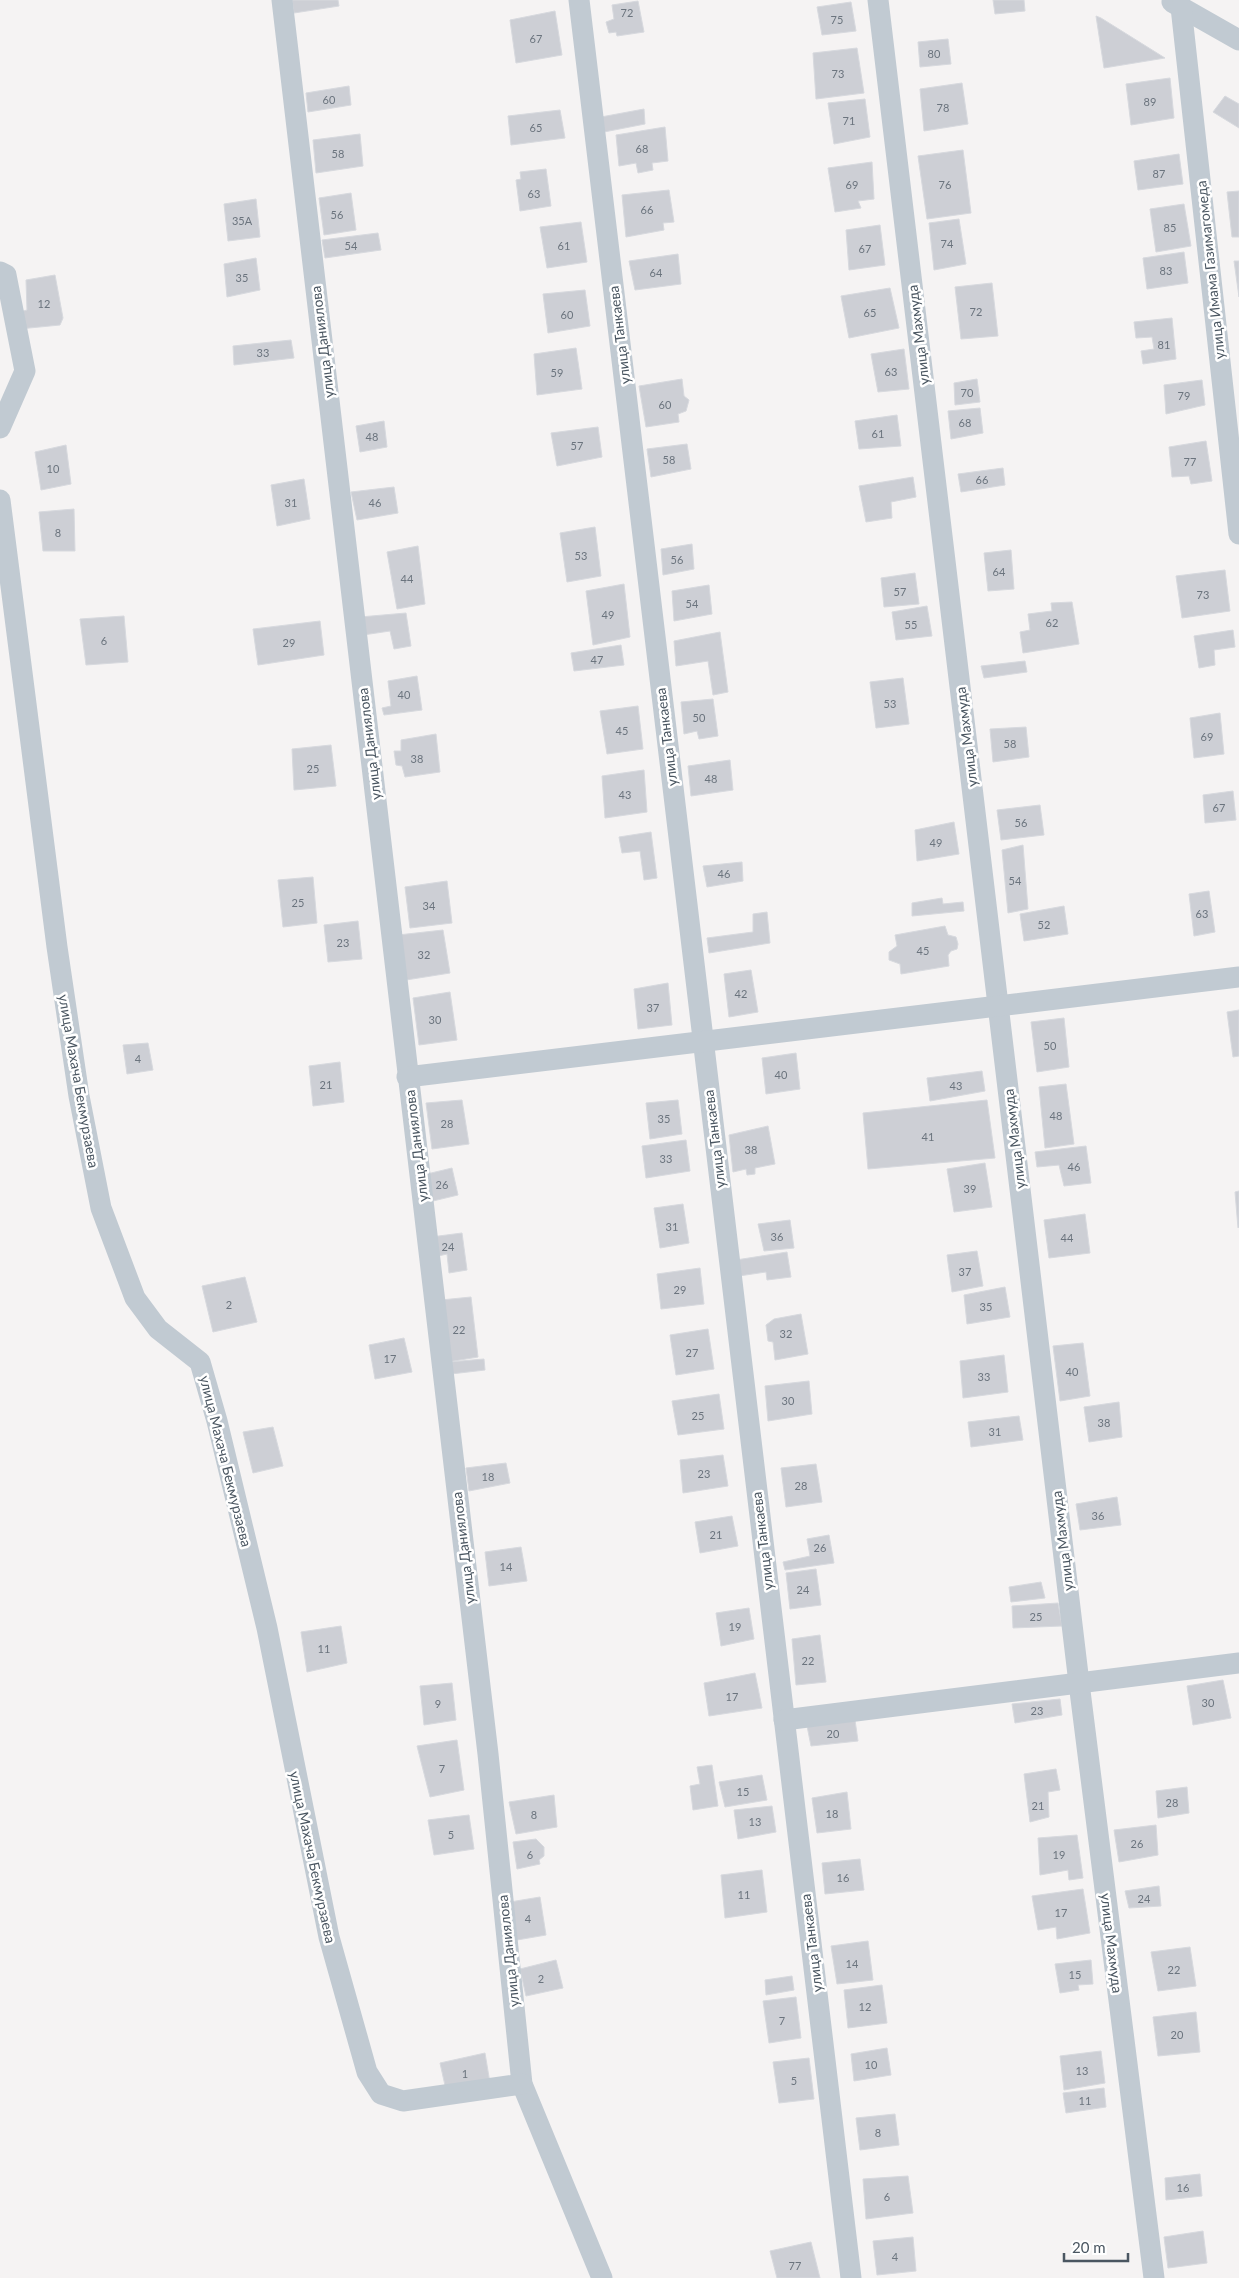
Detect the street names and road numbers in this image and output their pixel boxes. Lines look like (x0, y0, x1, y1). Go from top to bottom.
street label: улица Имама Газимагомеда (1192, 180, 1228, 360)
street label: улица Махмуда (903, 284, 933, 386)
street label: улица Даниялова (307, 285, 337, 399)
street label: улица Танкаева (605, 285, 633, 385)
street label: улица Махмуда (951, 686, 981, 788)
street label: улица Даниялова (354, 687, 384, 801)
street label: улица Танкаева (652, 687, 680, 787)
street label: улица Махача Бекмурзаева (55, 993, 103, 1169)
street label: улица Махмуда (999, 1088, 1029, 1190)
street label: улица Даниялова (401, 1089, 431, 1203)
street label: улица Танкаева (700, 1089, 728, 1189)
street label: улица Махача Бекмурзаева (196, 1374, 256, 1548)
street label: улица Махмуда (1047, 1490, 1077, 1592)
street label: улица Даниялова (448, 1491, 478, 1605)
street label: улица Танкаева (748, 1491, 776, 1591)
street label: улица Махача Бекмурзаева (286, 1769, 340, 1945)
street label: улица Махмуда (1097, 1892, 1127, 1994)
street label: улица Танкаева (797, 1893, 825, 1993)
street label: улица Даниялова (494, 1894, 522, 2008)

